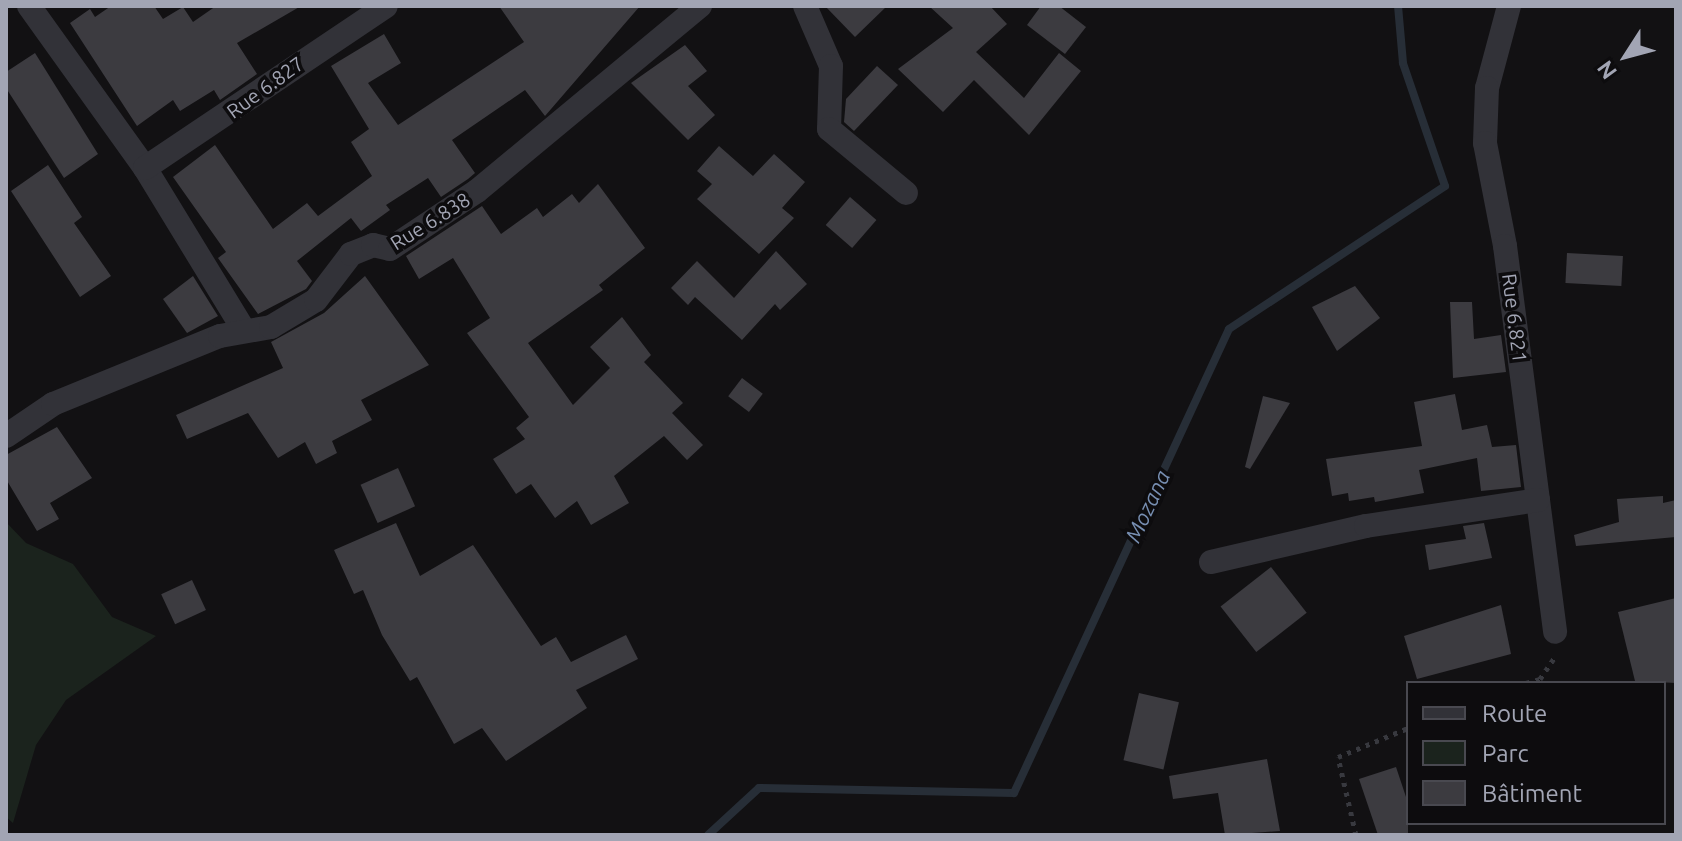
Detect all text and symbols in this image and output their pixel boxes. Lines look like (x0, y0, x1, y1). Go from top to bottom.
north arrow (1586, 16, 1666, 96)
street label: Rue 6.827 (222, 51, 308, 123)
text: N (1591, 56, 1621, 84)
street label: Rue 6.838 (386, 187, 474, 255)
street label: Rue 6.821 (1498, 272, 1532, 364)
water label: Mozana (1119, 466, 1175, 546)
legend (1406, 681, 1666, 825)
text: Route (1482, 700, 1547, 727)
text: Parc (1482, 740, 1529, 767)
text: Bâtiment (1482, 780, 1582, 807)

